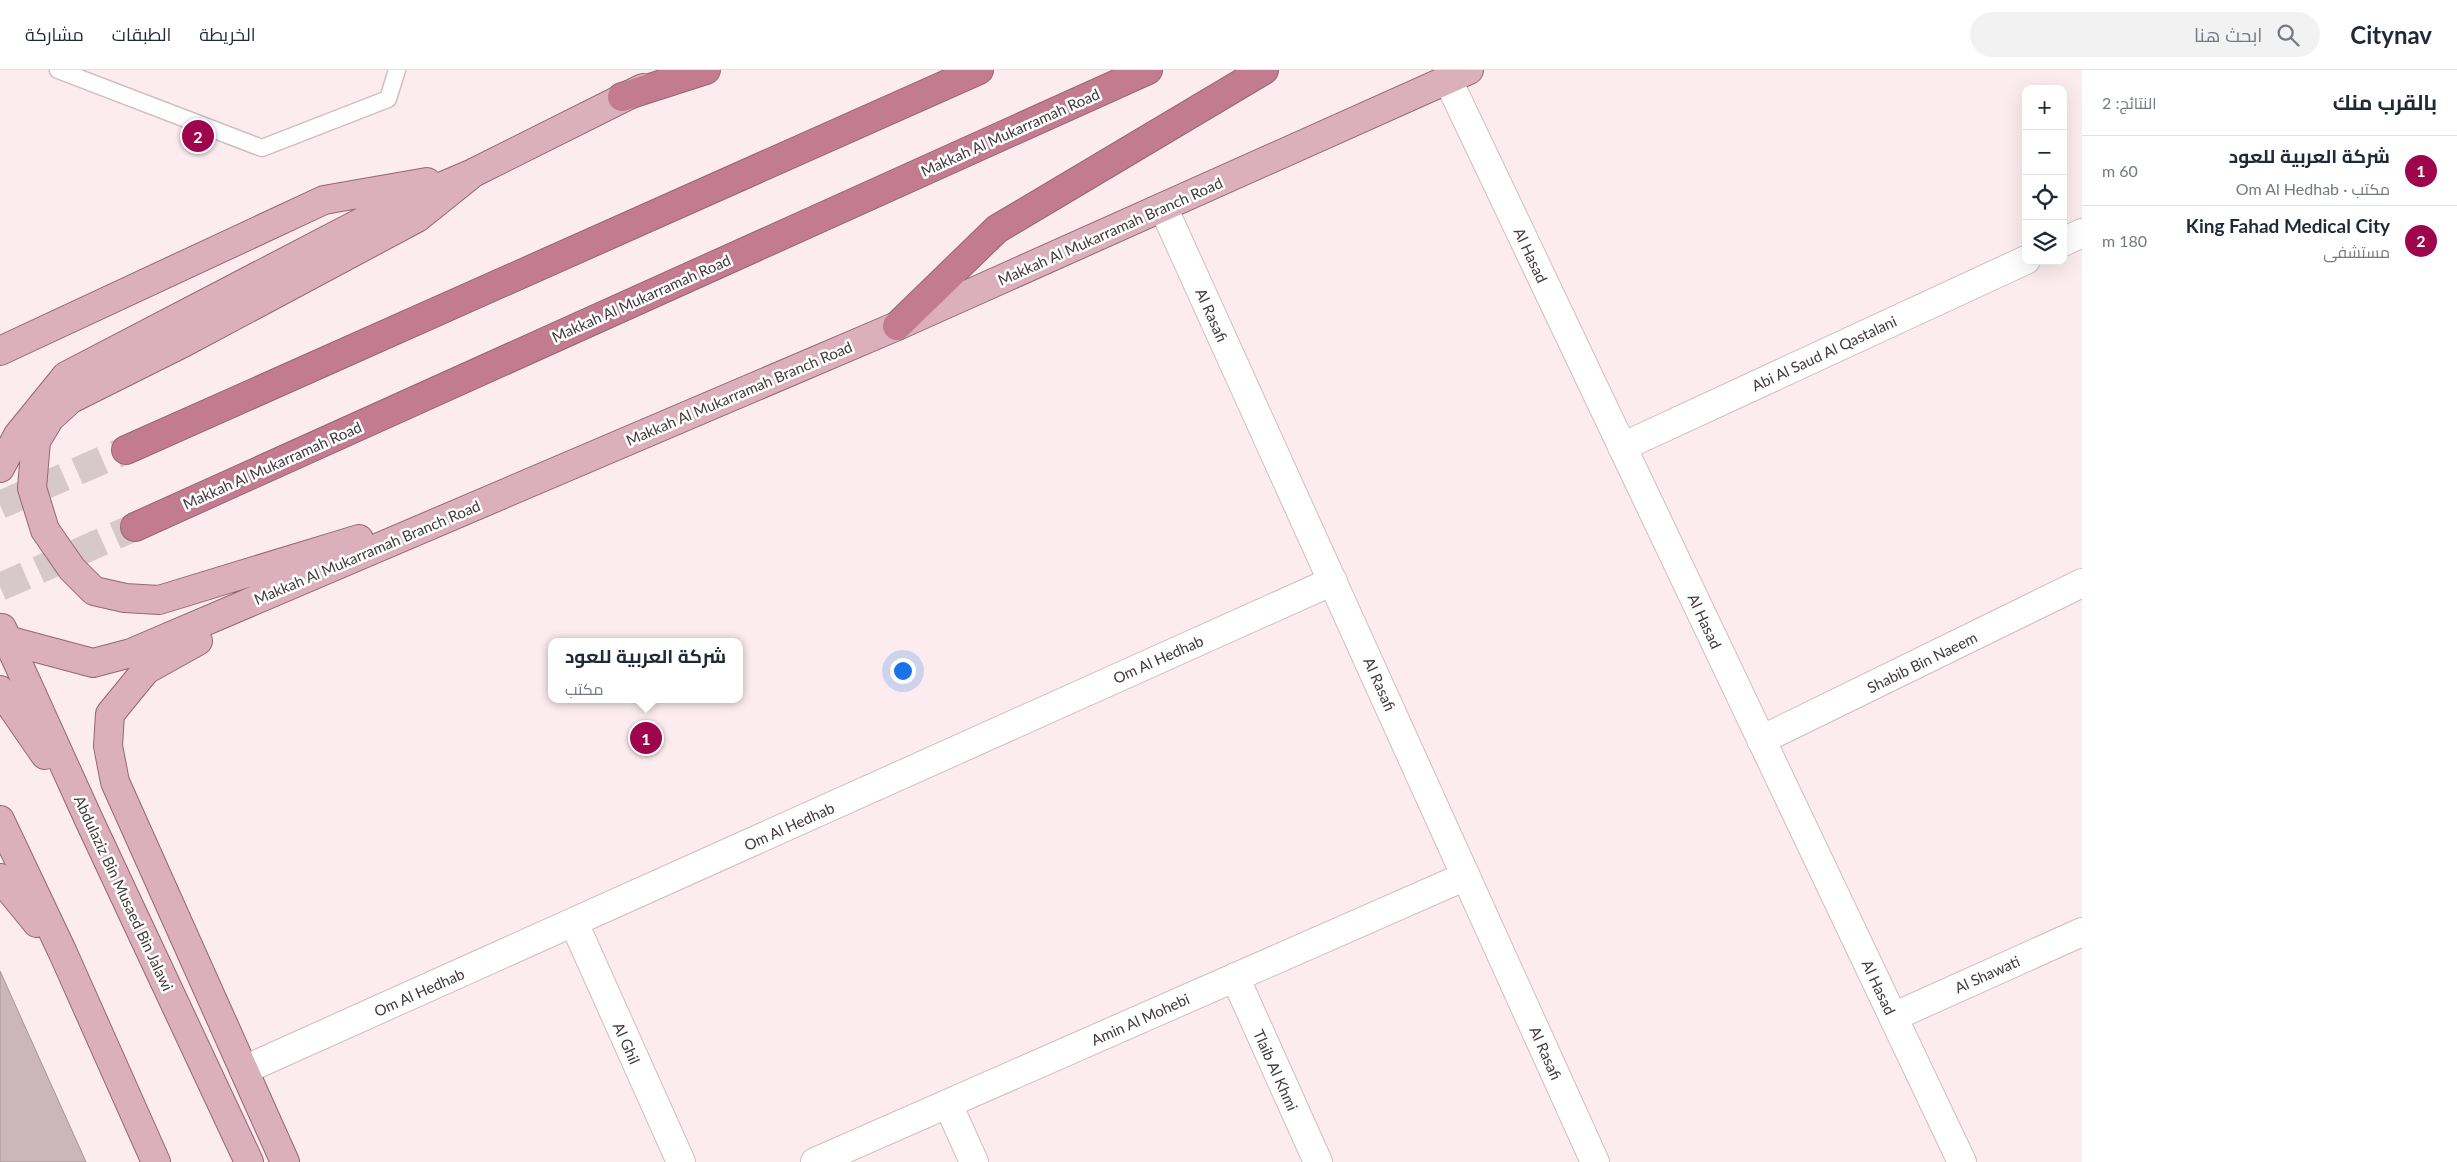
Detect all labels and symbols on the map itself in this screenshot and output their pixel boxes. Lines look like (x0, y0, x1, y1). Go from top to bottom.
street label: Makkah Al Mukarramah Road (918, 84, 1102, 180)
pin: 2 (182, 117, 214, 155)
street label: Makkah Al Mukarramah Branch Road (995, 173, 1225, 289)
street label: Al Hasad (1510, 225, 1552, 285)
street label: Makkah Al Mukarramah Road (549, 250, 733, 346)
street label: Al Rasafi (1192, 285, 1232, 345)
street label: Abi Al Saud Al Qastalani (1749, 312, 1899, 394)
street label: Makkah Al Mukarramah Branch Road (623, 337, 855, 449)
street label: Makkah Al Mukarramah Road (180, 417, 364, 513)
street label: Makkah Al Mukarramah Branch Road (251, 496, 483, 608)
street label: Al Hasad (1684, 591, 1726, 651)
street label: Shabib Bin Naeem (1864, 628, 1980, 696)
street label: Om Al Hedhab (1110, 631, 1206, 687)
street label: Al Rasafi (1360, 654, 1400, 714)
your location (890, 658, 916, 684)
pin: 1 (630, 719, 662, 757)
street label: Abdulaziz Bin Musaed Bin Jalawi (71, 792, 177, 994)
street label: Om Al Hedhab (741, 798, 837, 854)
street label: Al Shawati (1952, 952, 2022, 996)
street label: Al Hasad (1858, 957, 1900, 1017)
street label: Om Al Hedhab (371, 964, 467, 1020)
street label: Amin Al Mohebi (1088, 989, 1192, 1049)
street label: Al Ghil (610, 1019, 644, 1067)
street label: Al Rasafi (1526, 1023, 1566, 1083)
street label: Tlaib Al Khmi (1250, 1027, 1302, 1113)

